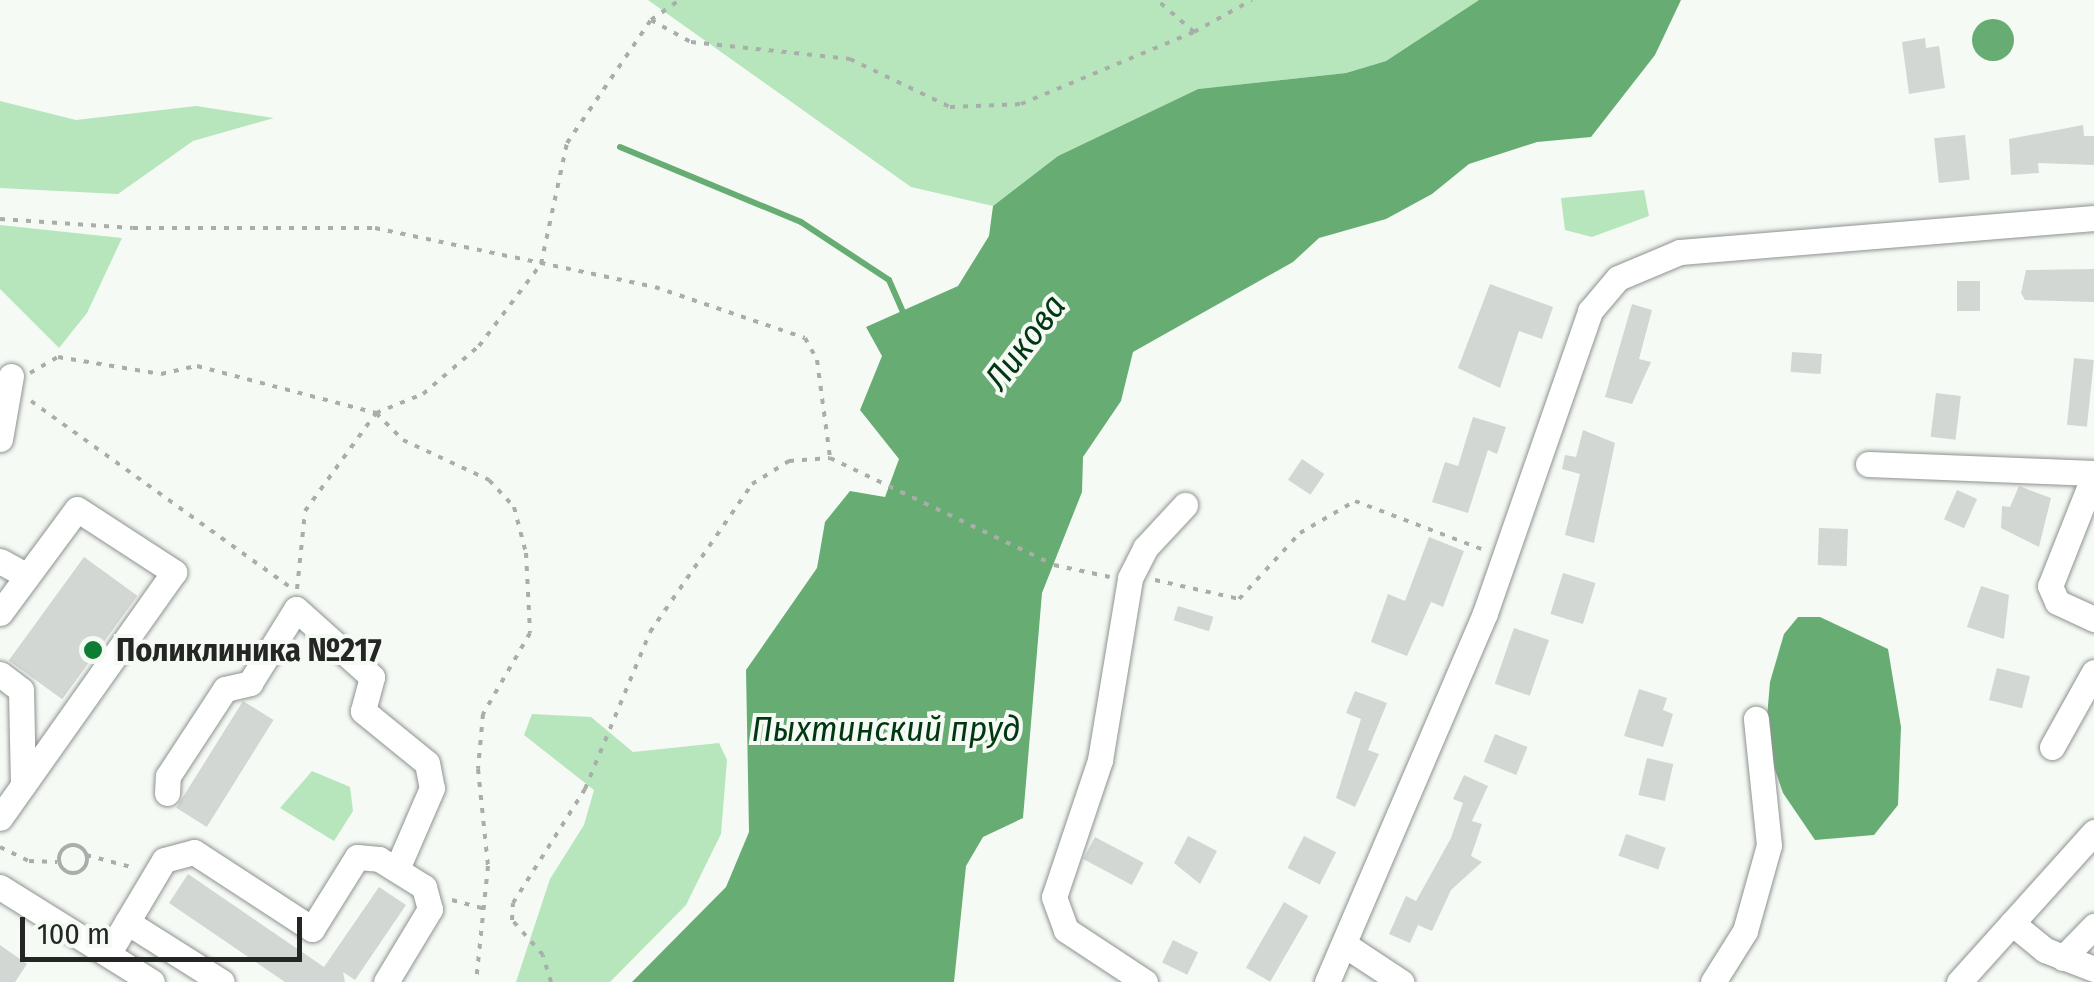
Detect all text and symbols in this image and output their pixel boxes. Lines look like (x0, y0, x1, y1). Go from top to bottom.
water label: Ликова (976, 286, 1074, 398)
place label: Поликлиника №217 (116, 631, 382, 669)
marker: Поликлиника №217 (80, 637, 106, 663)
water label: Пыхтинский пруд (752, 708, 1020, 750)
scale bar (25, 897, 308, 959)
text: 100 m (37, 916, 110, 952)

